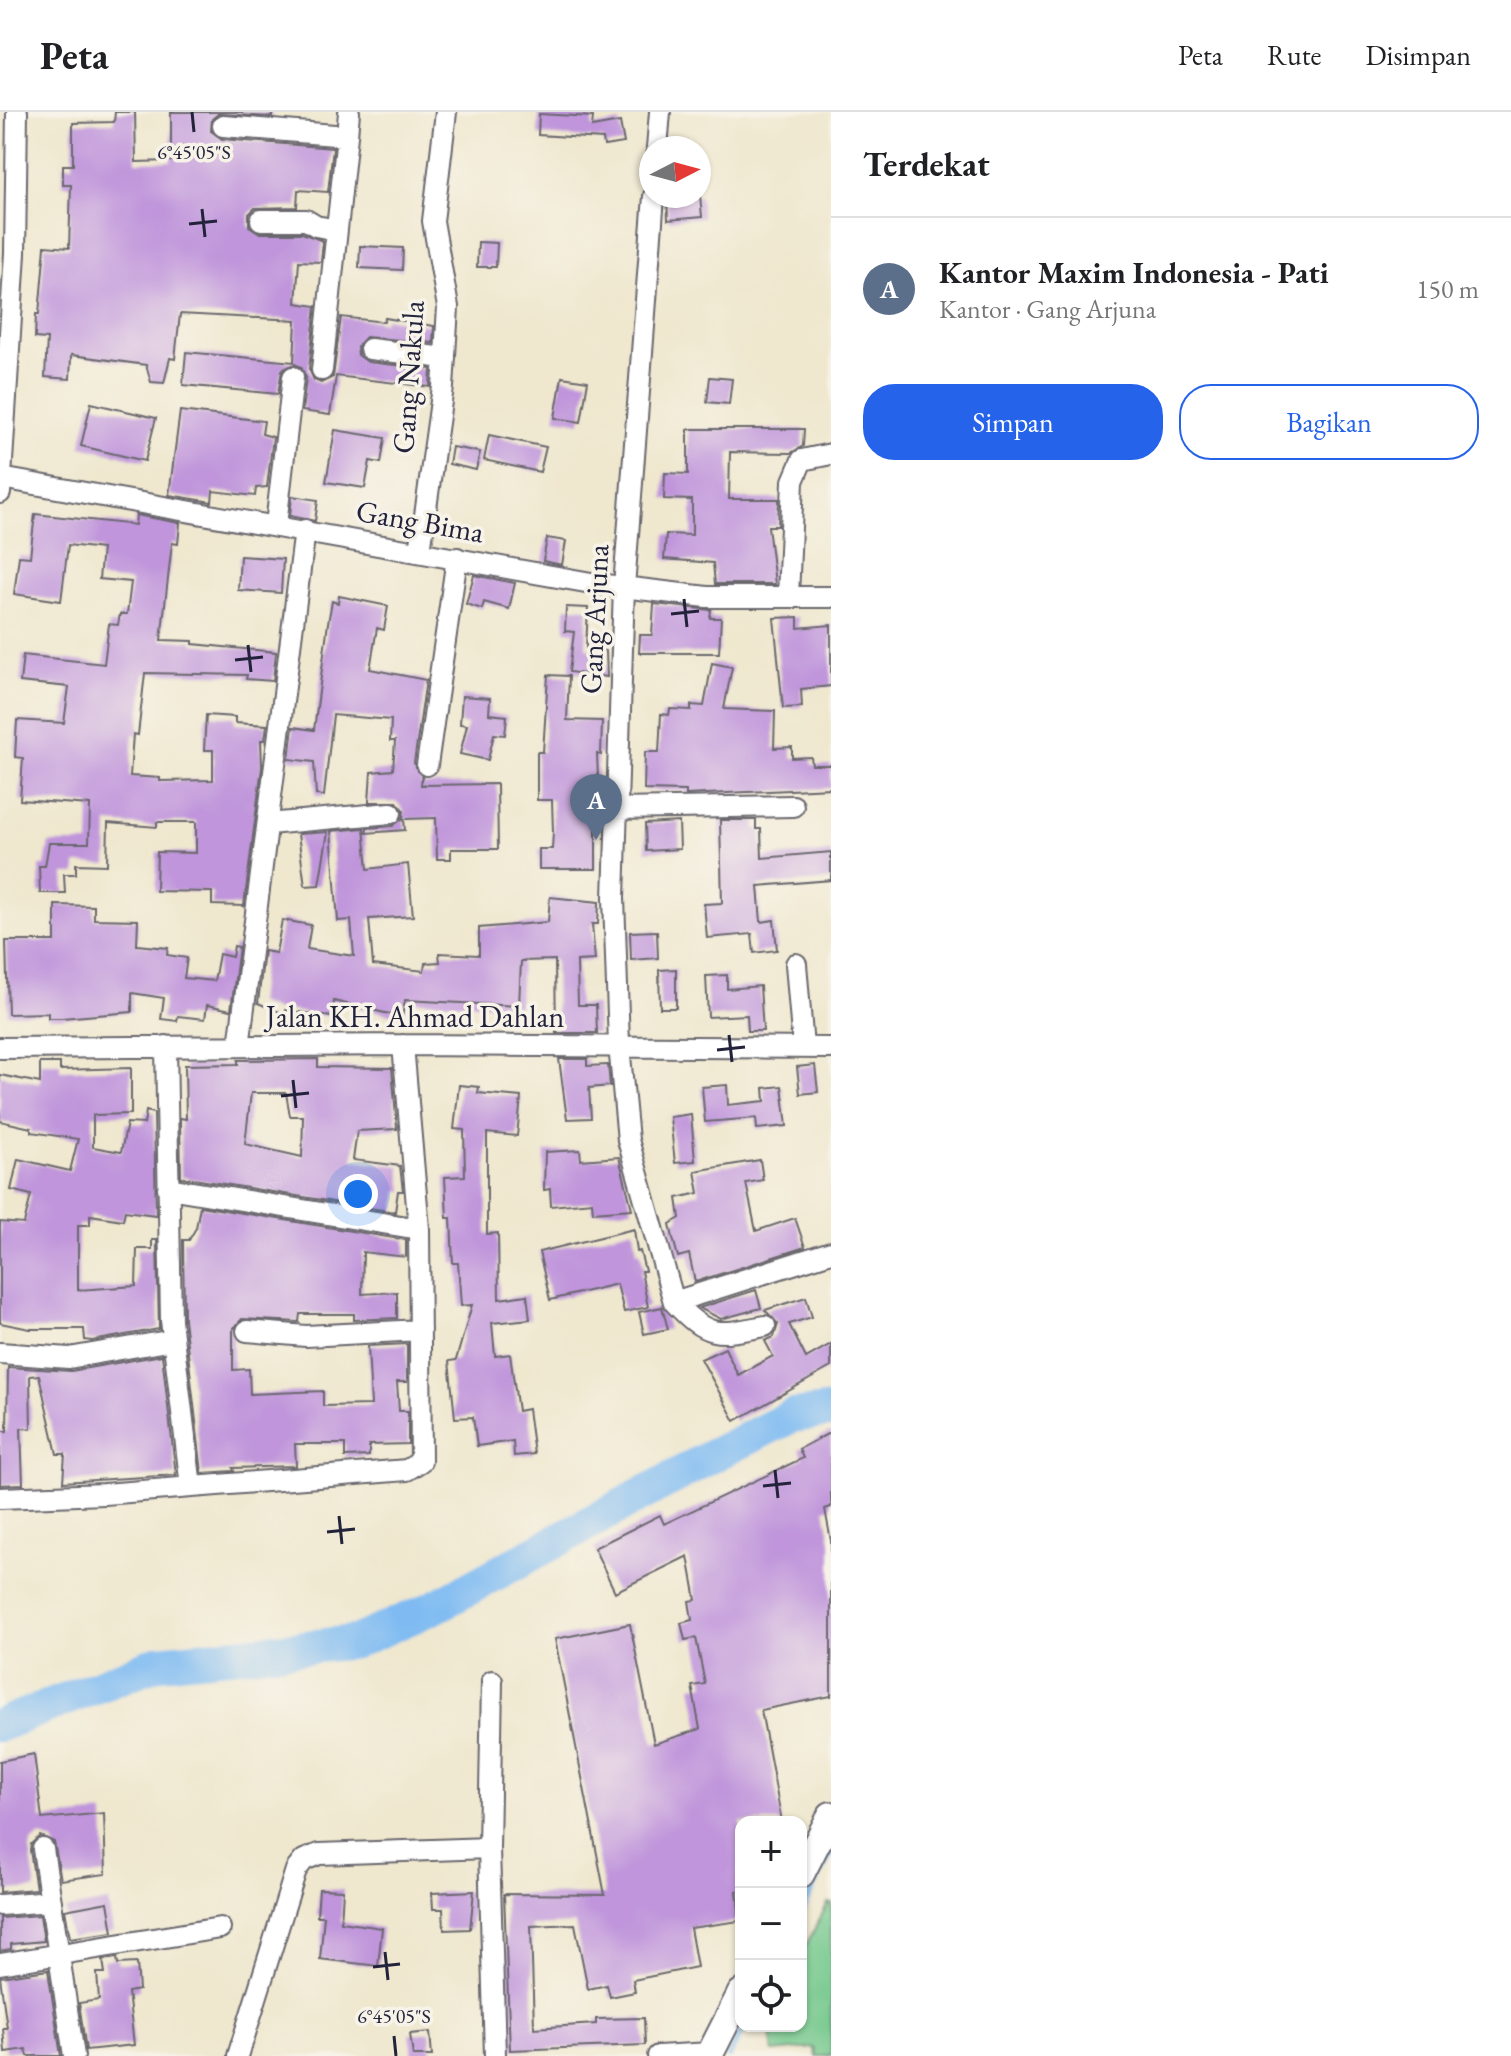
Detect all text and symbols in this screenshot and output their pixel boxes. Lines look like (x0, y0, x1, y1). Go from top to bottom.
text: Peta (40, 31, 109, 80)
text: Peta (1178, 37, 1223, 73)
text: Rute (1267, 37, 1321, 73)
text: Disimpan (1365, 37, 1471, 73)
north arrow (639, 136, 711, 208)
text: 6°45'05"S (157, 139, 231, 165)
text: Terdekat (863, 142, 990, 186)
text: Kantor Maxim Indonesia - Pati (939, 253, 1329, 292)
text: A (880, 272, 898, 306)
text: 150 m (1416, 272, 1479, 306)
text: Kantor · Gang Arjuna (939, 292, 1156, 326)
street label: Gang Nakula (383, 299, 433, 455)
button: Simpan (863, 384, 1163, 460)
button: Bagikan (1179, 384, 1479, 460)
street label: Gang Bima (353, 491, 487, 551)
street label: Gang Arjuna (571, 543, 617, 695)
pin: A (570, 774, 622, 840)
street label: Jalan KH. Ahmad Dahlan (263, 997, 564, 1036)
your location (338, 1174, 378, 1214)
map controls (735, 1816, 807, 2032)
button: + (735, 1816, 807, 1888)
button: − (735, 1888, 807, 1960)
button: locate (735, 1960, 807, 2032)
text: 6°45'05"S (357, 2003, 431, 2029)

